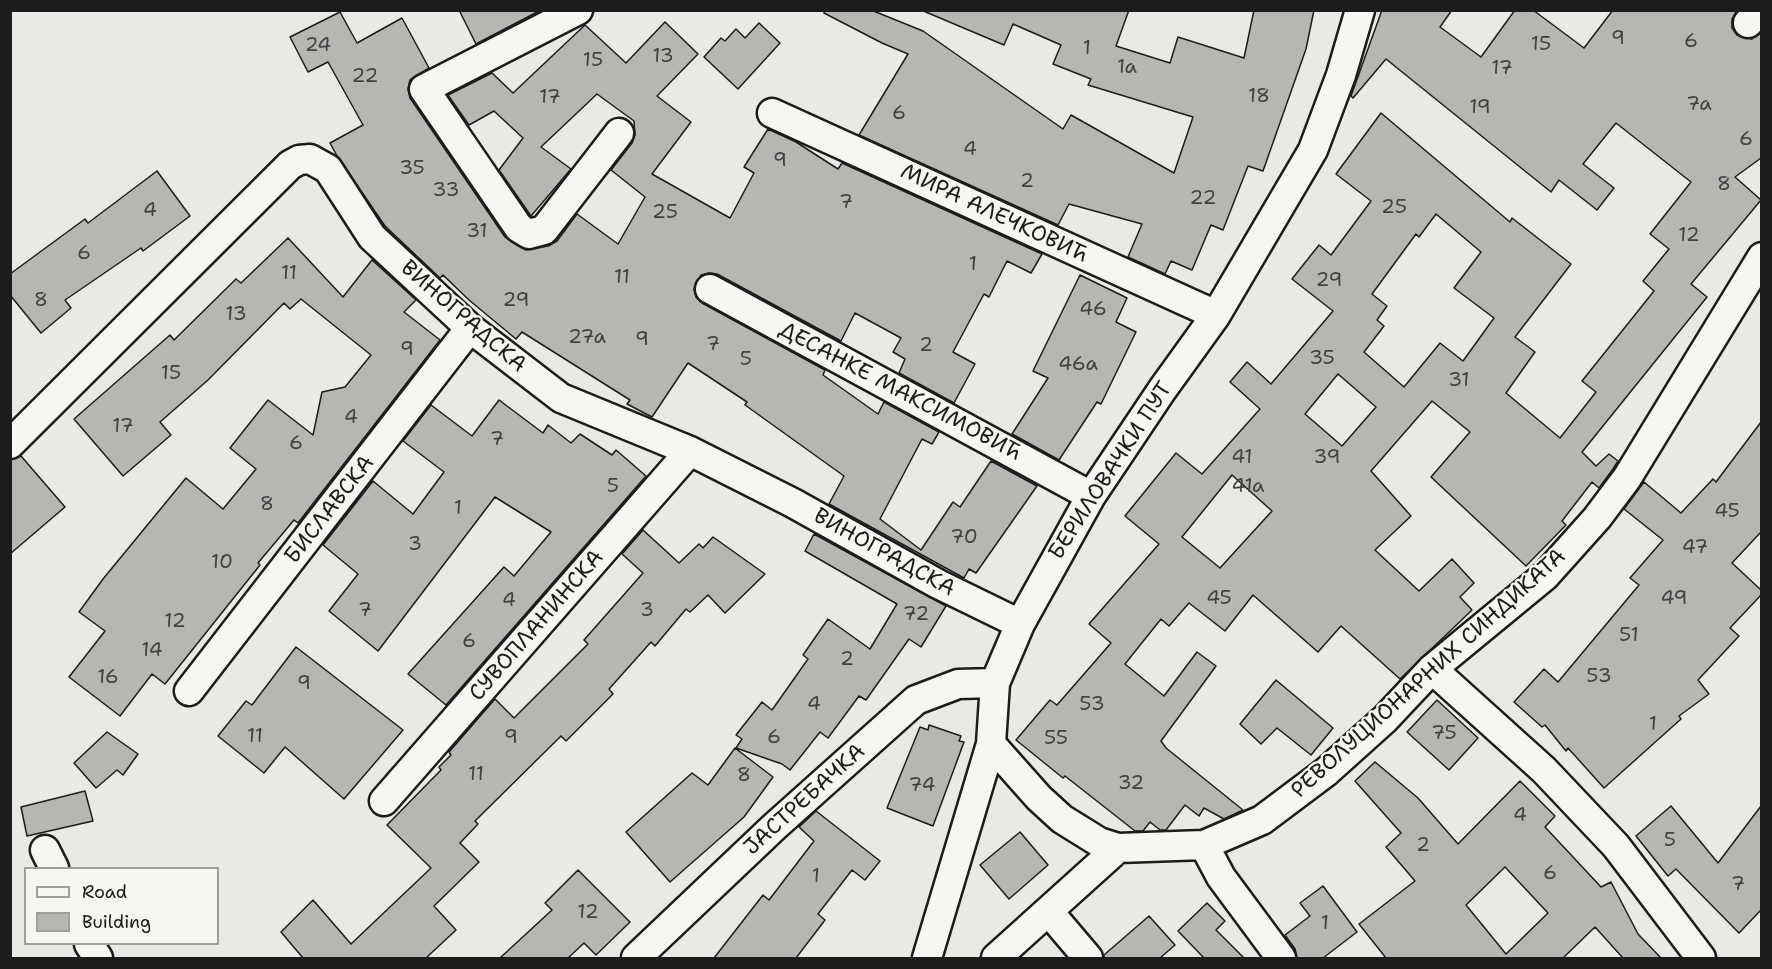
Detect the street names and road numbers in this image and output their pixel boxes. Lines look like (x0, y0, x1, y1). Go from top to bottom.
street label: МИРА АЛЕЧКОВИЋ (896, 159, 1092, 269)
street label: ВИНОГРАДСКА (395, 255, 531, 379)
street label: ДЕСАНКЕ МАКСИМОВИЋ (774, 317, 1026, 467)
street label: БЕРИЛОВАЧКИ ПУТ (1044, 377, 1178, 565)
street label: БИСЛАВСКА (280, 451, 380, 569)
street label: ВИНОГРАДСКА (809, 503, 959, 603)
street label: РЕВОЛУЦИОНАРНИХ СИНДИКАТА (1286, 544, 1572, 804)
street label: СУВОПЛАНИНСКА (464, 545, 610, 707)
street label: ЈАСТРЕБАЧКА (739, 739, 871, 861)

